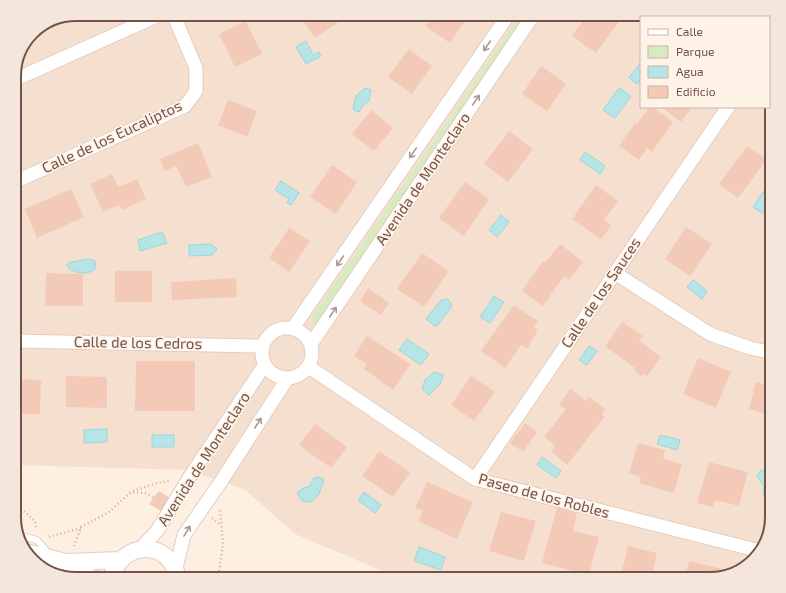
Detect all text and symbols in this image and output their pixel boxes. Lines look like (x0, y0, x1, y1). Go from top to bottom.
legend (640, 16, 770, 108)
text: Calle (676, 24, 703, 38)
one-way arrow (483, 40, 491, 51)
text: Parque (676, 44, 714, 58)
text: Agua (676, 64, 704, 78)
text: Edificio (676, 84, 716, 98)
one-way arrow (472, 95, 480, 106)
street label: Calle de los Eucaliptos (39, 96, 184, 176)
street label: Avenida de Monteclaro (371, 109, 473, 248)
one-way arrow (409, 148, 417, 159)
street label: Calle de los Sauces (557, 234, 644, 351)
one-way arrow (336, 255, 344, 266)
one-way arrow (329, 306, 337, 317)
street label: Calle de los Cedros (74, 332, 202, 352)
street label: Avenida de Monteclaro (153, 388, 253, 529)
one-way arrow (255, 417, 263, 429)
street label: Paseo de los Robles (477, 469, 612, 521)
one-way arrow (183, 525, 191, 537)

